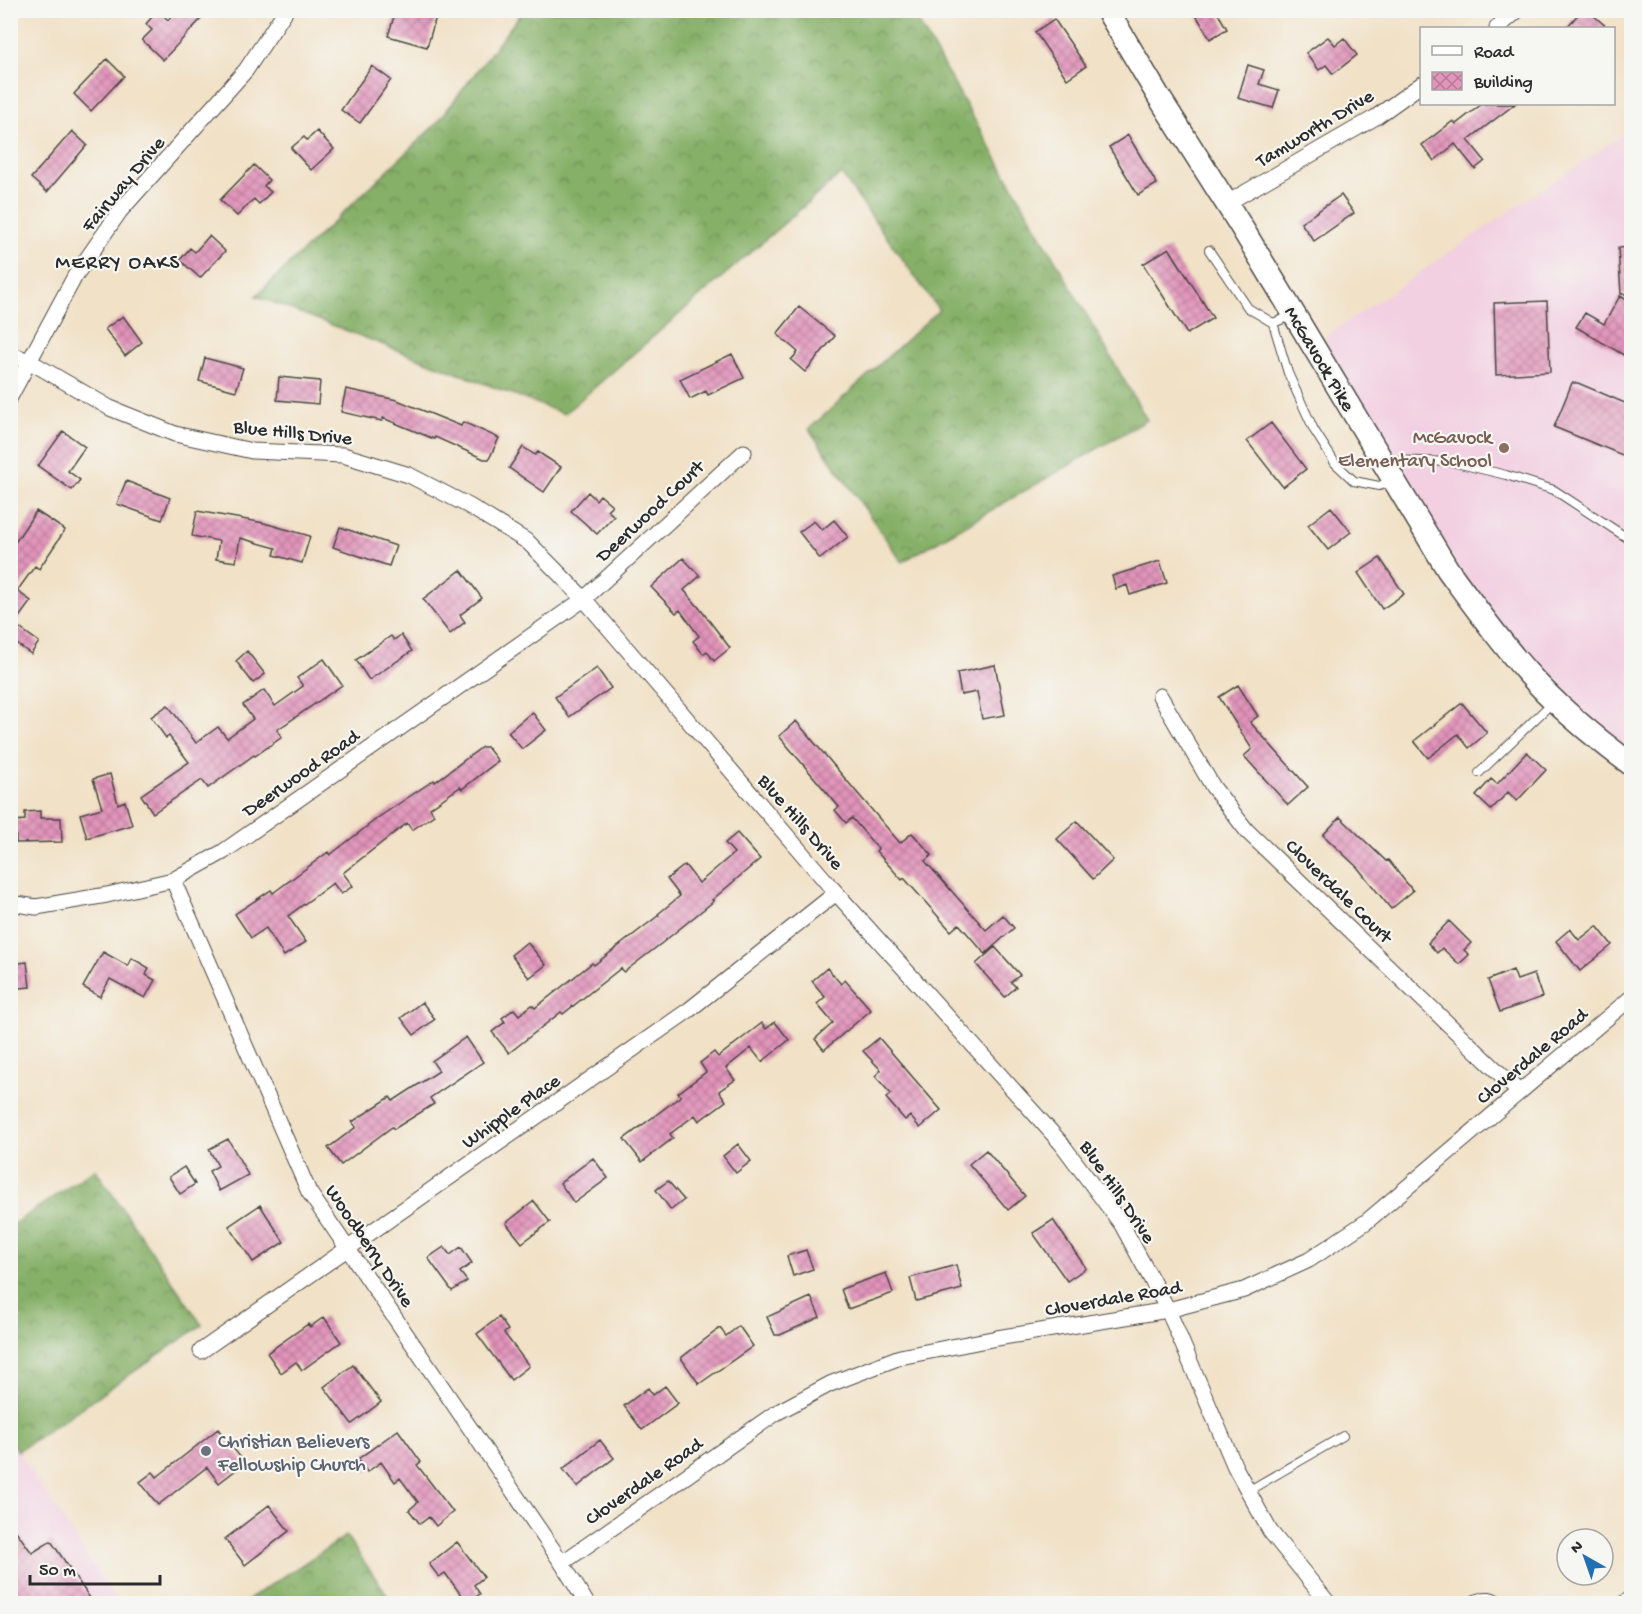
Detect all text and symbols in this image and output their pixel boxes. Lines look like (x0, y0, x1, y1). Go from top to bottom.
legend (1420, 27, 1615, 105)
text: Road (1474, 43, 1515, 64)
text: Building (1473, 73, 1533, 94)
street label: Tamworth Drive (1252, 85, 1379, 175)
street label: Fairway Drive (77, 132, 172, 238)
district label: MERRY OAKS (55, 252, 181, 277)
street label: McGavock Pike (1278, 303, 1359, 417)
street label: Blue Hills Drive (231, 417, 354, 452)
place label: McGavock Elementary School (1338, 428, 1494, 474)
marker: McGavock Elementary School (1497, 441, 1511, 455)
street label: Deerwood Court (591, 455, 712, 570)
street label: Deerwood Road (238, 725, 367, 825)
street label: Blue Hills Drive (751, 770, 848, 876)
street label: Cloverdale Court (1279, 836, 1397, 951)
street label: Cloverdale Road (1473, 1003, 1595, 1111)
street label: Whipple Place (458, 1070, 566, 1155)
street label: Blue Hills Drive (1073, 1136, 1159, 1249)
street label: Woodberry Drive (319, 1181, 418, 1313)
street label: Cloverdale Road (1044, 1277, 1186, 1324)
place label: Christian Believers Fellowship Church (217, 1432, 370, 1478)
street label: Cloverdale Road (582, 1433, 710, 1532)
marker: Christian Believers Fellowship Church (199, 1444, 213, 1458)
north arrow (1555, 1527, 1615, 1587)
text: N (1567, 1537, 1588, 1559)
scale bar (30, 1548, 160, 1586)
text: 50 m (39, 1561, 76, 1582)

